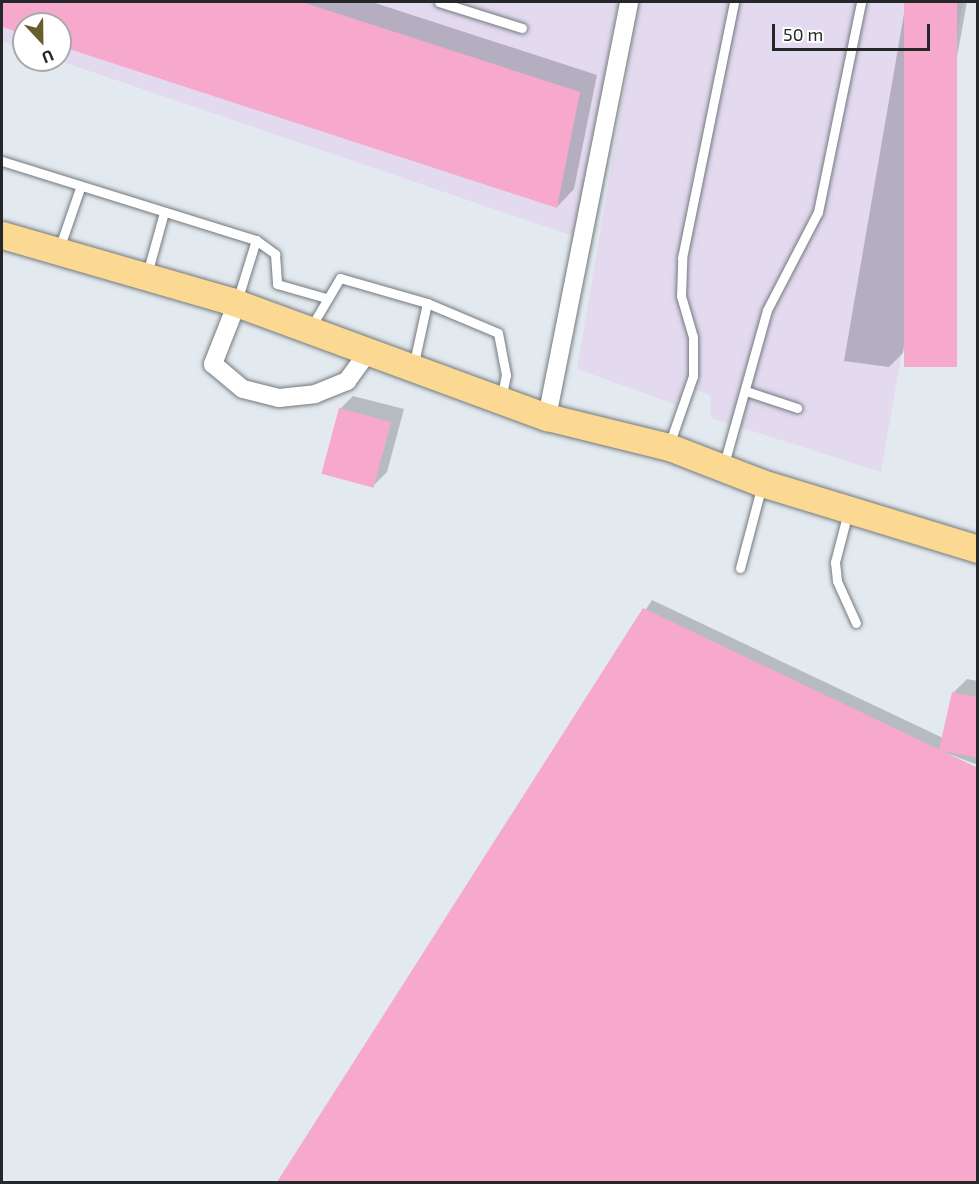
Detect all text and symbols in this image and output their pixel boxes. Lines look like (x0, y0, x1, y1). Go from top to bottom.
north arrow (12, 12, 72, 72)
scale bar (775, 12, 932, 50)
text: 50 m (783, 23, 823, 45)
text: U (40, 46, 57, 68)

